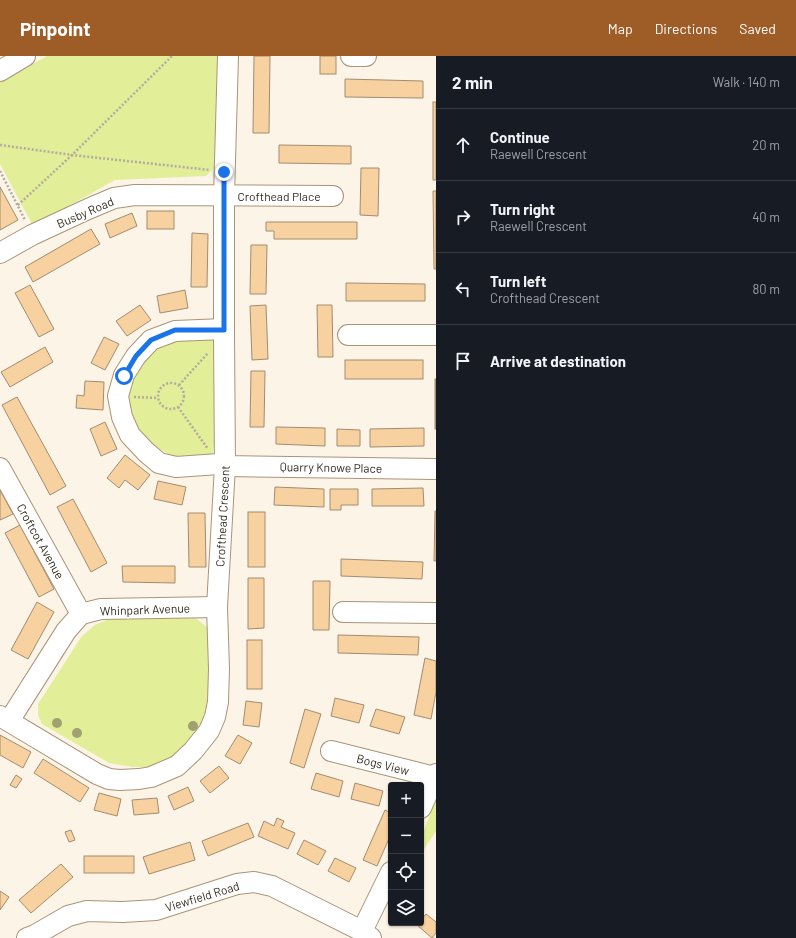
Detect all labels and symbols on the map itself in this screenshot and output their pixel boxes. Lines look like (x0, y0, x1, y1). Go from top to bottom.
route end (215, 163, 233, 181)
street label: Crofthead Place (237, 189, 321, 203)
street label: Busby Road (54, 194, 116, 230)
route start (115, 367, 133, 385)
street label: Quarry Knowe Place (280, 459, 382, 475)
street label: Crofthead Crescent (212, 465, 232, 567)
street label: Croftcot Avenue (14, 501, 68, 581)
street label: Whinpark Avenue (100, 600, 190, 618)
street label: Bogs View (355, 751, 411, 777)
street label: Viewfield Road (163, 878, 241, 914)

